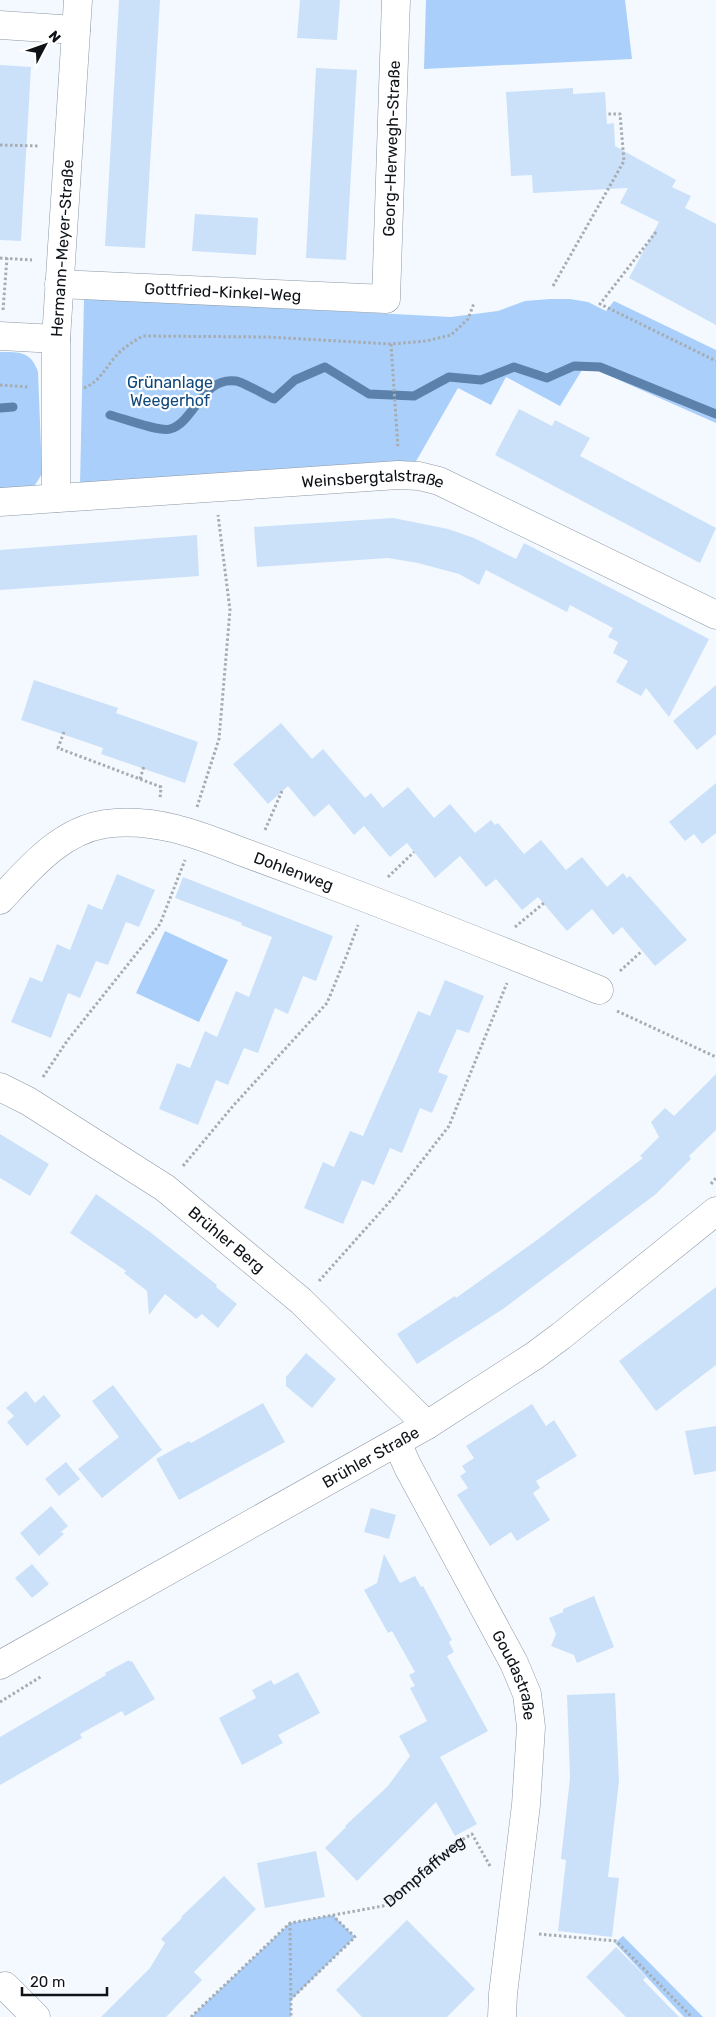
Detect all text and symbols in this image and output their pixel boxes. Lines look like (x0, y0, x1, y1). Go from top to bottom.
north arrow (20, 20, 70, 70)
text: N (45, 27, 64, 46)
street label: Georg-Herwegh-Straße (379, 60, 403, 237)
street label: Hermann-Meyer-Straße (47, 159, 77, 338)
street label: Gottfried-Kinkel-Weg (144, 278, 302, 305)
park label: Grünanlage Weegerhof (127, 373, 213, 410)
street label: Weinsbergtalstraße (301, 465, 448, 492)
street label: Dohlenweg (251, 848, 336, 894)
street label: Brühler Berg (185, 1202, 269, 1277)
street label: Brühler Straße (319, 1422, 422, 1492)
street label: Goudastraße (488, 1627, 540, 1721)
street label: Dompfaffweg (379, 1831, 468, 1911)
scale bar (22, 1964, 108, 1996)
text: 20 m (30, 1973, 65, 1991)

